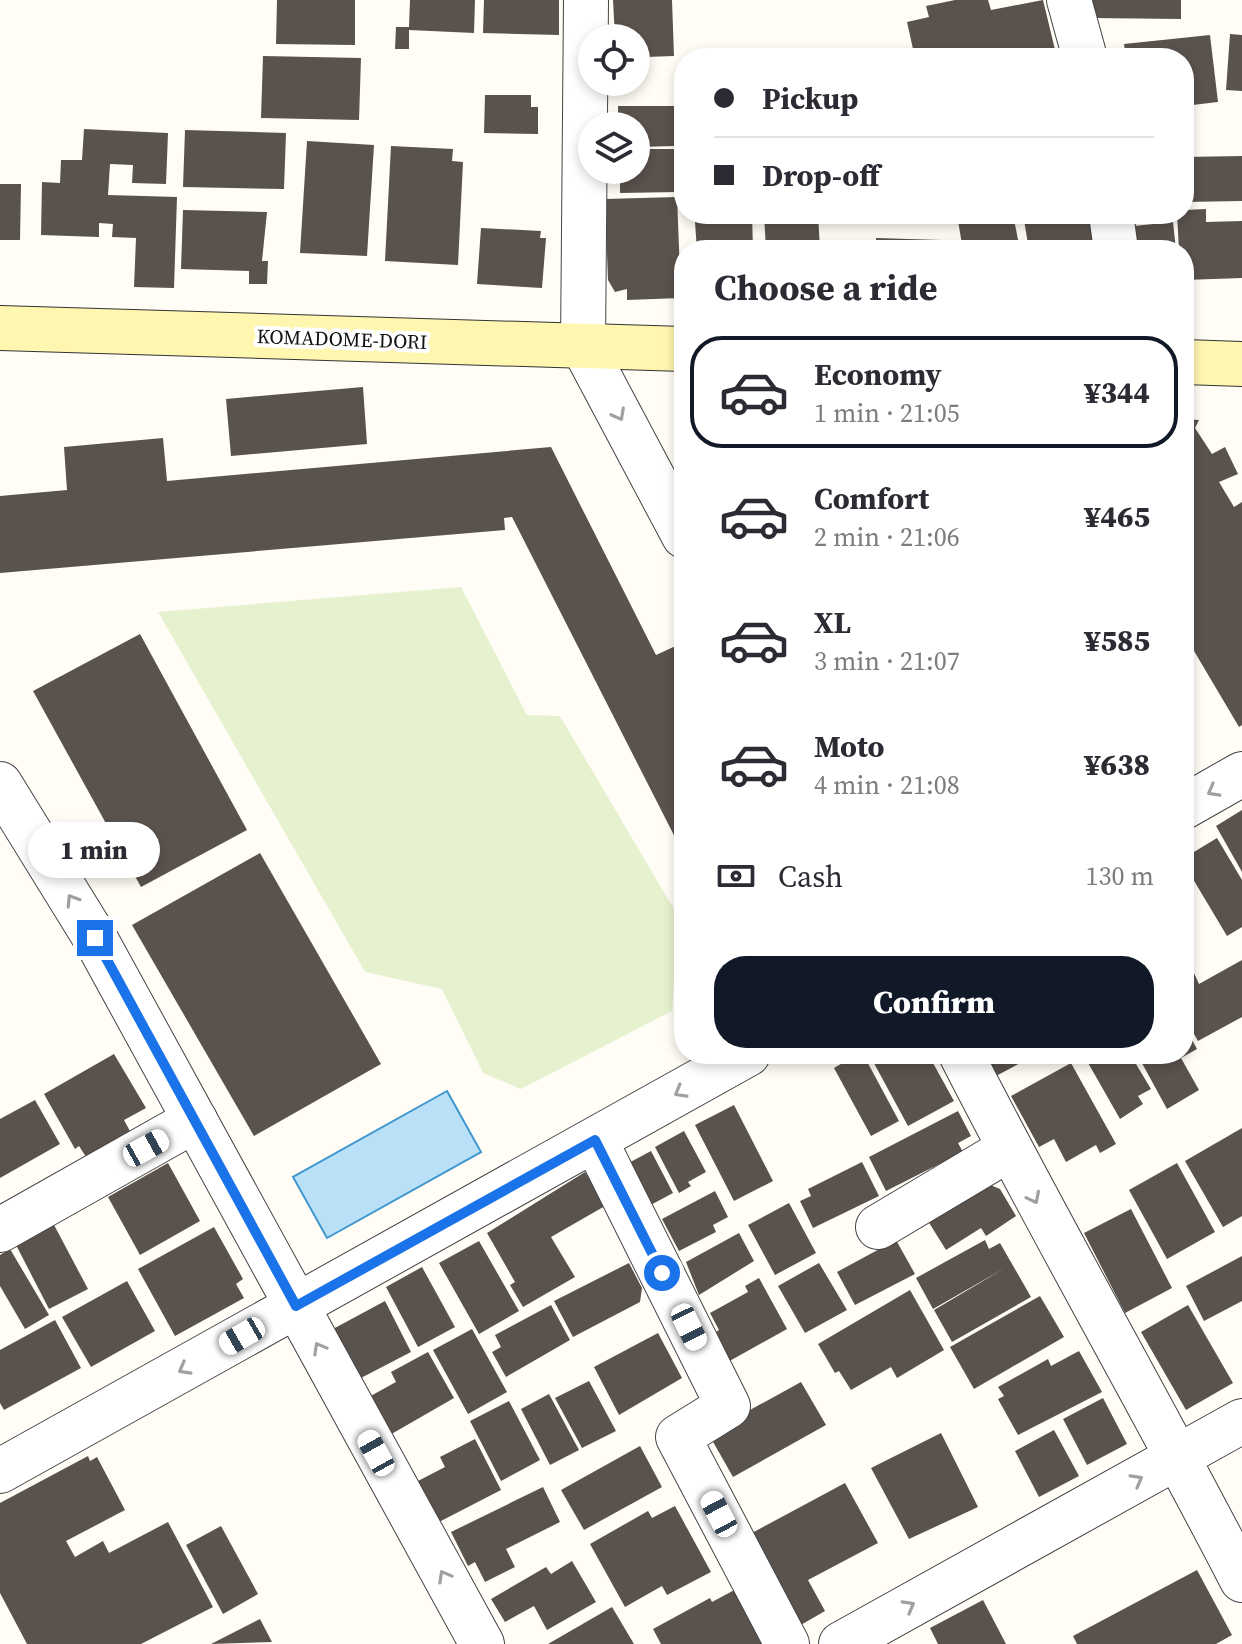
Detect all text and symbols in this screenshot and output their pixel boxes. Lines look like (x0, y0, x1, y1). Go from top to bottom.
map controls (578, 24, 650, 184)
button: locate (578, 24, 650, 96)
text: Pickup (762, 78, 858, 119)
button: layers (578, 112, 650, 184)
text: Drop-off (762, 155, 880, 196)
text: Choose a ride (714, 263, 937, 312)
street label: KOMADOME-DORI (256, 322, 428, 356)
text: Economy (814, 354, 942, 395)
icon: car (718, 356, 790, 428)
text: ¥344 (1084, 372, 1150, 413)
text: 1 min · 21:05 (814, 395, 960, 431)
one-way arrow (610, 407, 625, 422)
text: Comfort (814, 478, 929, 519)
icon: car (718, 480, 790, 552)
text: ¥465 (1084, 496, 1150, 537)
text: 2 min · 21:06 (814, 519, 960, 555)
text: XL (814, 602, 851, 643)
icon: car (718, 604, 790, 676)
text: ¥585 (1084, 620, 1150, 661)
text: 3 min · 21:07 (814, 643, 960, 679)
text: Moto (814, 726, 885, 767)
icon: car (718, 728, 790, 800)
text: ¥638 (1084, 744, 1150, 785)
text: 4 min · 21:08 (814, 767, 960, 803)
one-way arrow (1207, 781, 1221, 796)
callout: 1 min (29, 822, 161, 878)
text: 1 min (60, 832, 128, 868)
icon: cash (714, 854, 758, 898)
text: Cash (778, 856, 843, 897)
text: 130 m (1086, 858, 1154, 894)
one-way arrow (66, 894, 81, 909)
route end (77, 920, 113, 956)
button: Confirm (714, 956, 1154, 1048)
one-way arrow (674, 1083, 688, 1098)
car (119, 1126, 173, 1170)
one-way arrow (1025, 1190, 1040, 1205)
route start (644, 1255, 680, 1291)
car (668, 1300, 710, 1354)
car (215, 1314, 269, 1358)
one-way arrow (313, 1342, 328, 1356)
one-way arrow (178, 1359, 192, 1375)
car (354, 1426, 398, 1480)
one-way arrow (1128, 1475, 1143, 1490)
car (697, 1487, 741, 1541)
one-way arrow (438, 1570, 454, 1584)
one-way arrow (900, 1600, 915, 1616)

